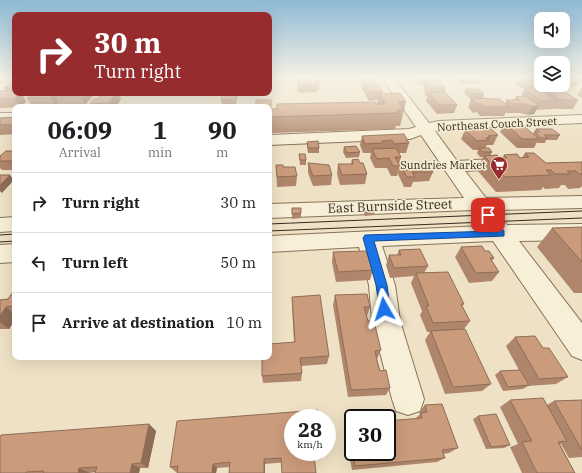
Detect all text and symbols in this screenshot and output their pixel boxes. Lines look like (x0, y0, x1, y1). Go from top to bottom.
map controls (534, 12, 570, 92)
button: sound (534, 12, 570, 48)
text: 30 m (94, 24, 161, 61)
icon: right (28, 28, 80, 80)
button: layers (534, 56, 570, 92)
text: Turn right (94, 60, 181, 83)
text: 06:09 (47, 114, 112, 146)
text: 1 (153, 114, 167, 146)
text: 90 (208, 114, 237, 146)
street label: Northeast Couch Street (437, 114, 557, 134)
text: Arrival (59, 144, 101, 161)
text: min (148, 144, 172, 161)
text: m (216, 144, 228, 161)
supermarket icon: Sundries Market (489, 155, 509, 180)
place label: Sundries Market (400, 158, 486, 172)
icon: right (28, 192, 50, 214)
text: Turn right (62, 193, 140, 212)
text: 30 m (220, 193, 256, 212)
street label: East Burnside Street (327, 195, 453, 217)
pin (471, 198, 505, 232)
icon: arrive (477, 204, 499, 226)
icon: left (28, 252, 50, 274)
text: Turn left (62, 253, 128, 272)
text: 50 m (220, 253, 256, 272)
position arrow (363, 288, 405, 330)
icon: arrive (28, 312, 50, 334)
text: Arrive at destination (62, 313, 214, 332)
text: 10 m (226, 313, 262, 332)
speed limit sign: 30 (344, 409, 396, 461)
text: 28 (298, 416, 322, 443)
text: km/h (297, 438, 323, 451)

